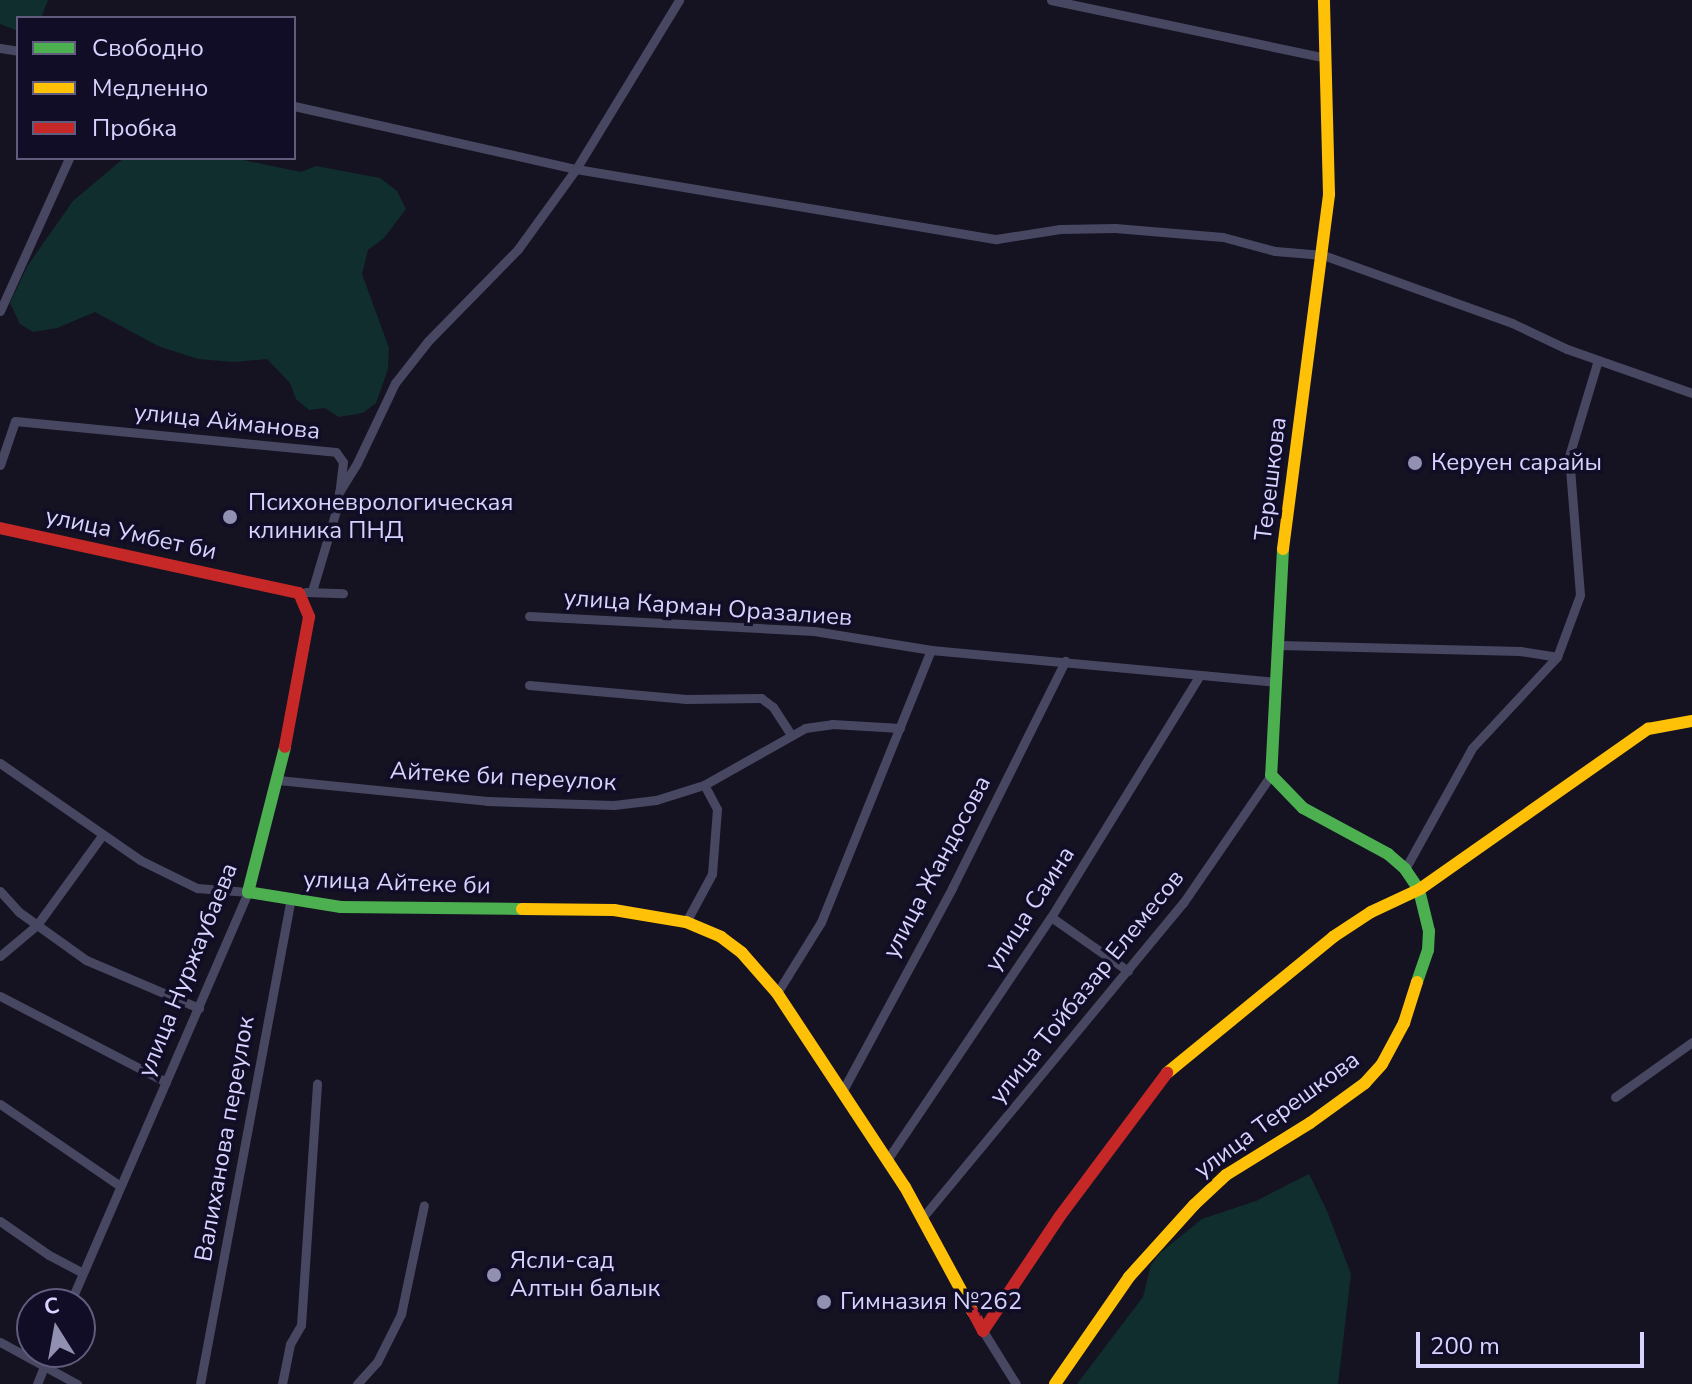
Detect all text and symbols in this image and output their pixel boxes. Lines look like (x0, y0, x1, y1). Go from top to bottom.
legend (16, 16, 296, 160)
text: Свободно (92, 32, 204, 64)
text: Медленно (92, 72, 208, 104)
text: Пробка (92, 112, 177, 144)
street label: улица Айманова (132, 398, 322, 446)
street label: Терешкова (1249, 416, 1293, 542)
place label: Керуен сарайы (1431, 449, 1602, 477)
marker: Керуен сарайы (1406, 454, 1424, 472)
place label: Психоневрологическая клиника ПНД (248, 489, 513, 545)
street label: улица Умбет би (43, 502, 219, 566)
marker: Психоневрологическая клиника ПНД (219, 506, 241, 528)
street label: улица Карман Оразалиев (563, 584, 853, 632)
street label: Айтеке би переулок (389, 757, 617, 797)
street label: улица Жандосова (877, 771, 997, 963)
street label: улица Саина (979, 841, 1081, 977)
street label: улица Нуржаубаева (132, 859, 244, 1081)
street label: улица Тойбазар Елемесов (984, 864, 1190, 1110)
street label: улица Айтеке би (303, 865, 491, 901)
street label: Валиханова переулок (189, 1014, 261, 1264)
street label: улица Терешкова (1189, 1045, 1365, 1185)
place label: Ясли-сад Алтын балык (510, 1247, 660, 1303)
marker: Ясли-сад Алтын балык (485, 1266, 503, 1284)
north arrow (16, 1288, 96, 1368)
place label: Гимназия №262 (840, 1288, 1022, 1316)
text: С (42, 1290, 62, 1323)
marker: Гимназия №262 (815, 1293, 833, 1311)
scale bar (1420, 1316, 1648, 1366)
text: 200 m (1430, 1330, 1500, 1362)

